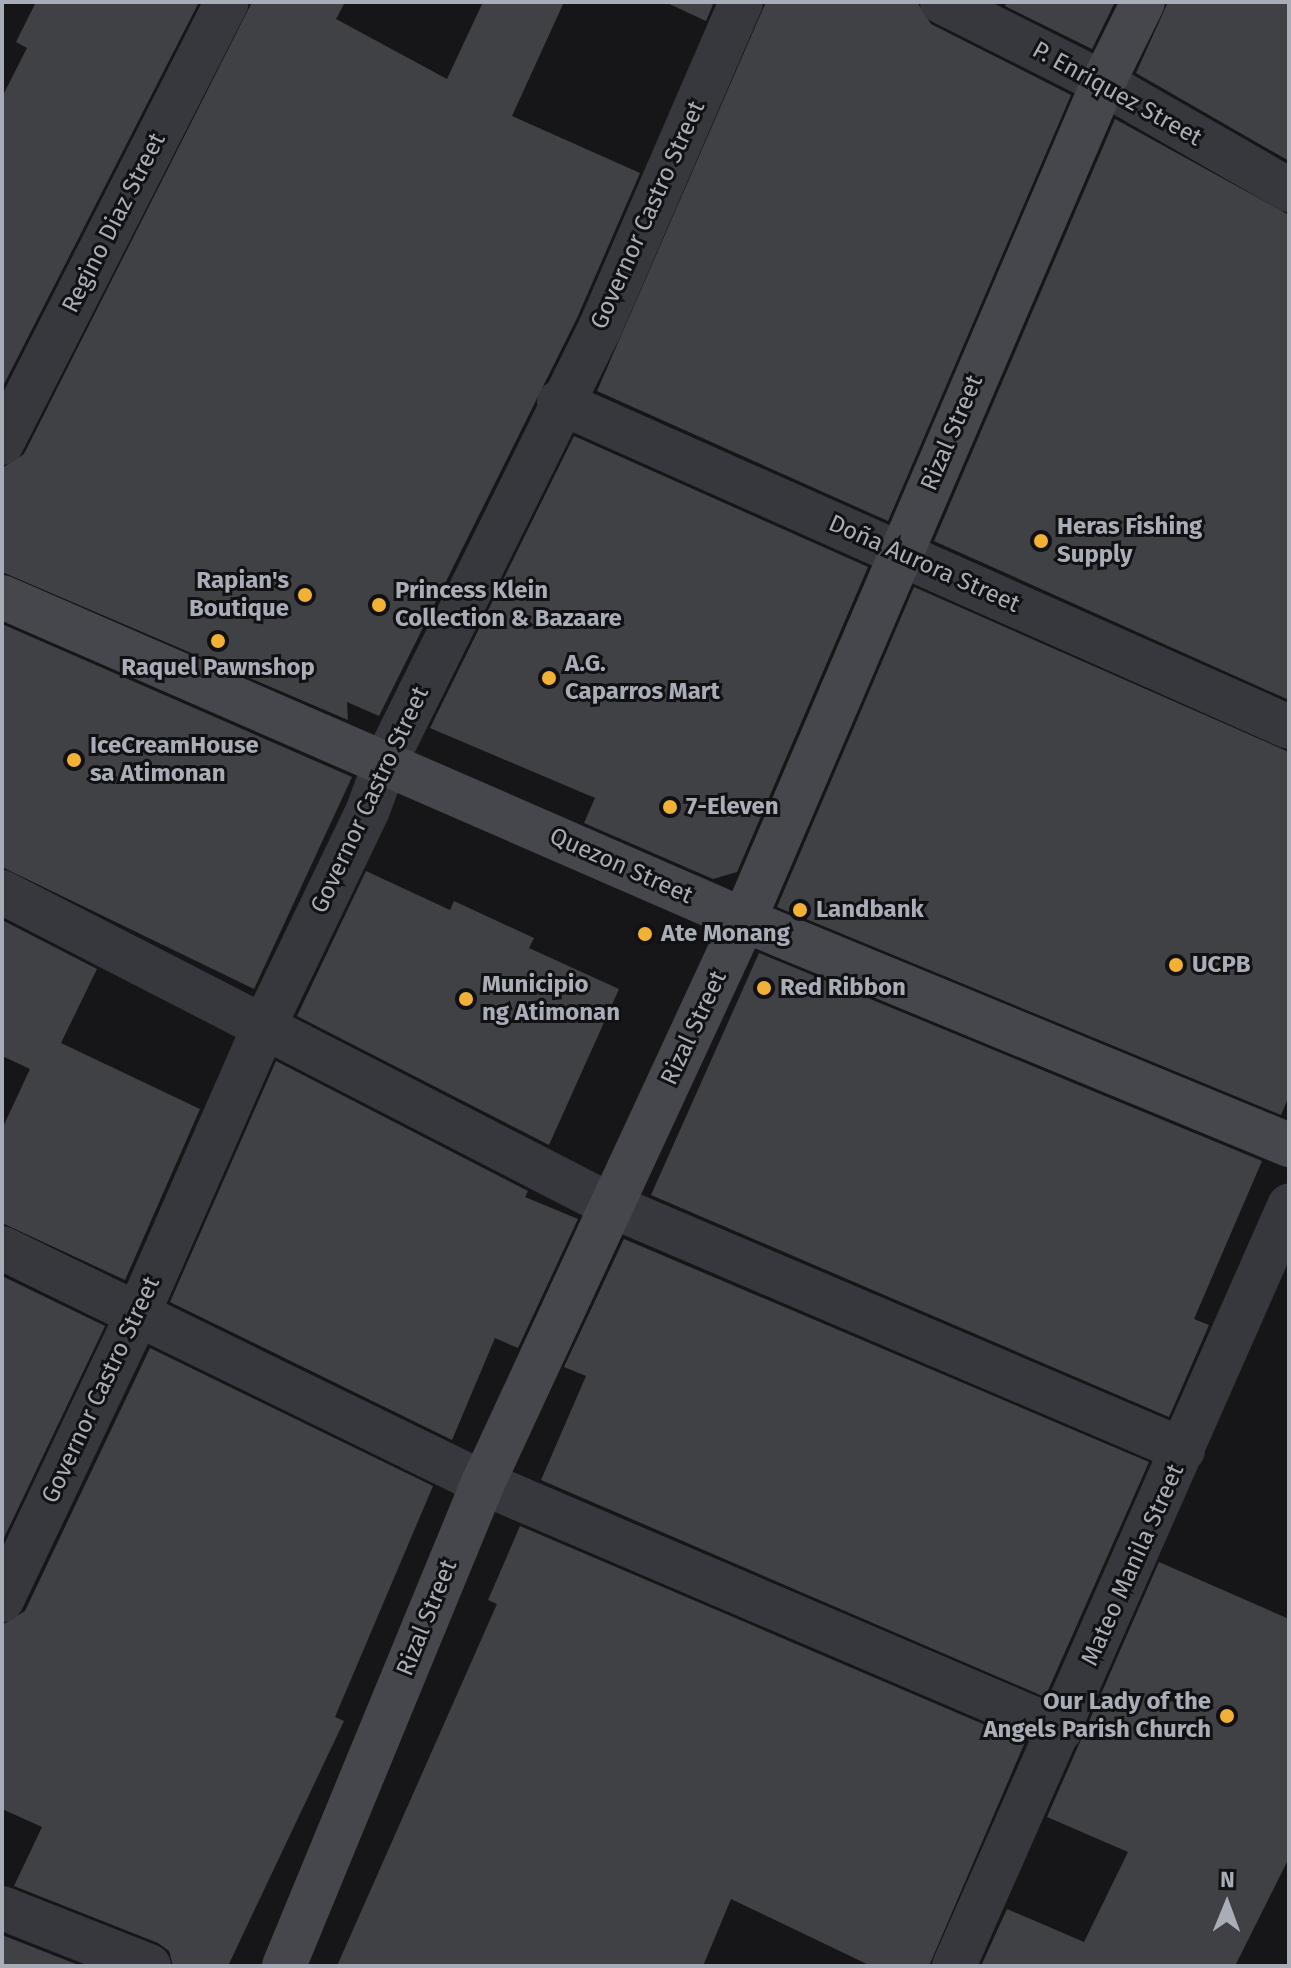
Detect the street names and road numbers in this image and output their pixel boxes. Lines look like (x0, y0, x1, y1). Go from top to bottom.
street label: P. Enriquez Street (1027, 36, 1207, 152)
street label: Governor Castro Street (585, 96, 711, 334)
street label: Regino Diaz Street (56, 128, 172, 318)
street label: Rizal Street (915, 371, 989, 495)
street label: Doña Aurora Street (824, 509, 1024, 619)
street label: Governor Castro Street (305, 682, 435, 918)
street label: Quezon Street (545, 822, 697, 910)
street label: Rizal Street (655, 966, 733, 1090)
street label: Governor Castro Street (36, 1272, 166, 1508)
street label: Mateo Manila Street (1076, 1460, 1190, 1670)
street label: Rizal Street (391, 1556, 463, 1680)

